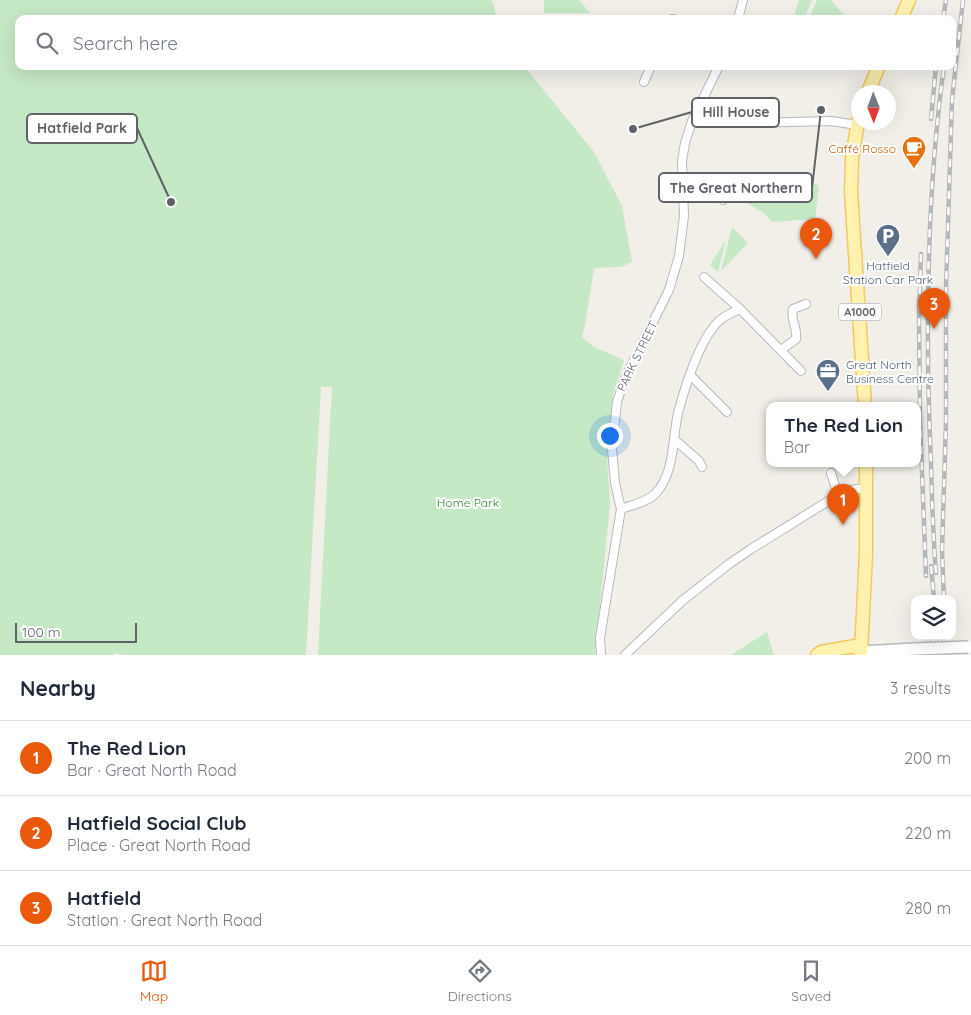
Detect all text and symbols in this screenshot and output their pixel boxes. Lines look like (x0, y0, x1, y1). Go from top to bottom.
search box (15, 15, 956, 70)
icon: search (33, 29, 61, 57)
text: Search here (73, 31, 178, 55)
north arrow (851, 85, 896, 130)
callout: Hill House (692, 98, 779, 127)
text: Hill House (703, 103, 769, 121)
callout: Hatfield Park (27, 114, 137, 143)
text: Hatfield Park (37, 119, 127, 137)
cafe icon: Caffé Rosso (901, 135, 927, 169)
place label: Caffé Rosso (828, 141, 896, 156)
callout: The Great Northern (659, 173, 812, 202)
text: The Great Northern (669, 179, 803, 197)
pin: 2 (800, 218, 832, 259)
parking icon: Hatfield Station Car Park (875, 223, 901, 257)
place label: Hatfield Station Car Park (843, 258, 933, 287)
pin: 3 (918, 288, 950, 329)
road number: A1000 (839, 304, 881, 320)
street label: PARK STREET (613, 318, 661, 394)
place label: Great North Business Centre (846, 357, 934, 386)
office icon: Great North Business Centre (815, 358, 841, 392)
popup (766, 402, 921, 467)
text: The Red Lion (784, 413, 903, 437)
your location (597, 423, 623, 449)
text: Bar (784, 437, 810, 457)
pin: 1 (827, 484, 859, 525)
park label: Home Park (437, 495, 499, 510)
map controls (911, 595, 956, 640)
button: layers (911, 595, 956, 640)
scale bar (15, 620, 138, 643)
text: 100 m (22, 623, 60, 641)
text: Nearby (20, 675, 96, 701)
text: 3 results (890, 678, 951, 698)
text: The Red Lion (67, 736, 186, 760)
text: 1 (33, 748, 39, 768)
text: 200 m (904, 748, 951, 768)
text: Bar · Great North Road (67, 760, 237, 780)
text: Hatfield Social Club (67, 811, 247, 835)
text: 2 (31, 823, 41, 843)
text: 220 m (905, 823, 951, 843)
text: Place · Great North Road (67, 835, 251, 855)
text: Hatfield (67, 886, 141, 910)
text: 3 (32, 898, 40, 918)
text: 280 m (905, 898, 951, 918)
text: Station · Great North Road (67, 910, 262, 930)
tab: Map (140, 957, 168, 1005)
tab: Directions (448, 957, 512, 1005)
tab: Saved (791, 957, 831, 1005)

